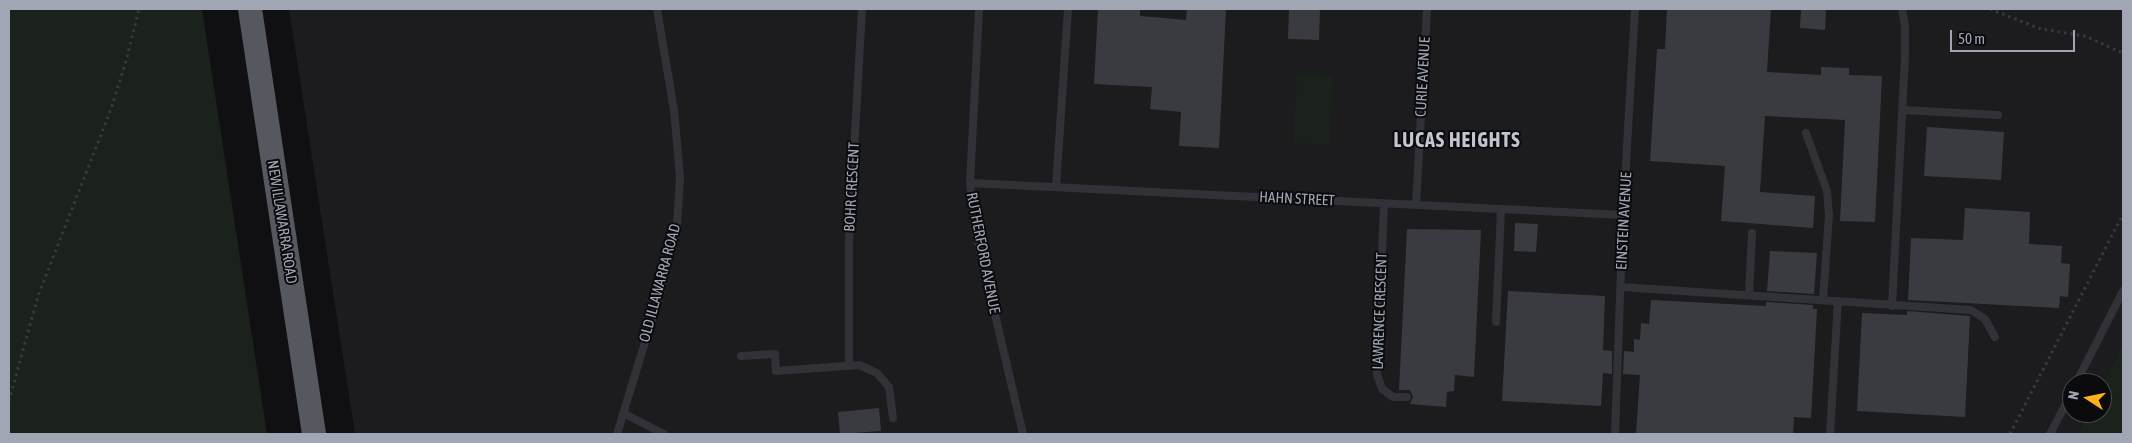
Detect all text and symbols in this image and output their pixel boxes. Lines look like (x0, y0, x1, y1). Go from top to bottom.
scale bar (1952, 20, 2077, 52)
text: 50 m (1958, 30, 1985, 47)
street label: CURIE AVENUE (1412, 36, 1434, 118)
district label: LUCAS HEIGHTS (1392, 129, 1522, 153)
street label: BOHR CRESCENT (841, 142, 863, 232)
street label: NEW ILLAWARRA ROAD (263, 159, 301, 285)
street label: EINSTEIN AVENUE (1612, 172, 1636, 270)
street label: HAHN STREET (1259, 188, 1335, 210)
street label: RUTHERFORD AVENUE (962, 191, 1004, 315)
street label: OLD ILLAWARRA ROAD (636, 222, 684, 344)
street label: LAWRENCE CRESCENT (1369, 252, 1391, 370)
north arrow (2062, 373, 2112, 423)
text: N (2065, 390, 2082, 401)

